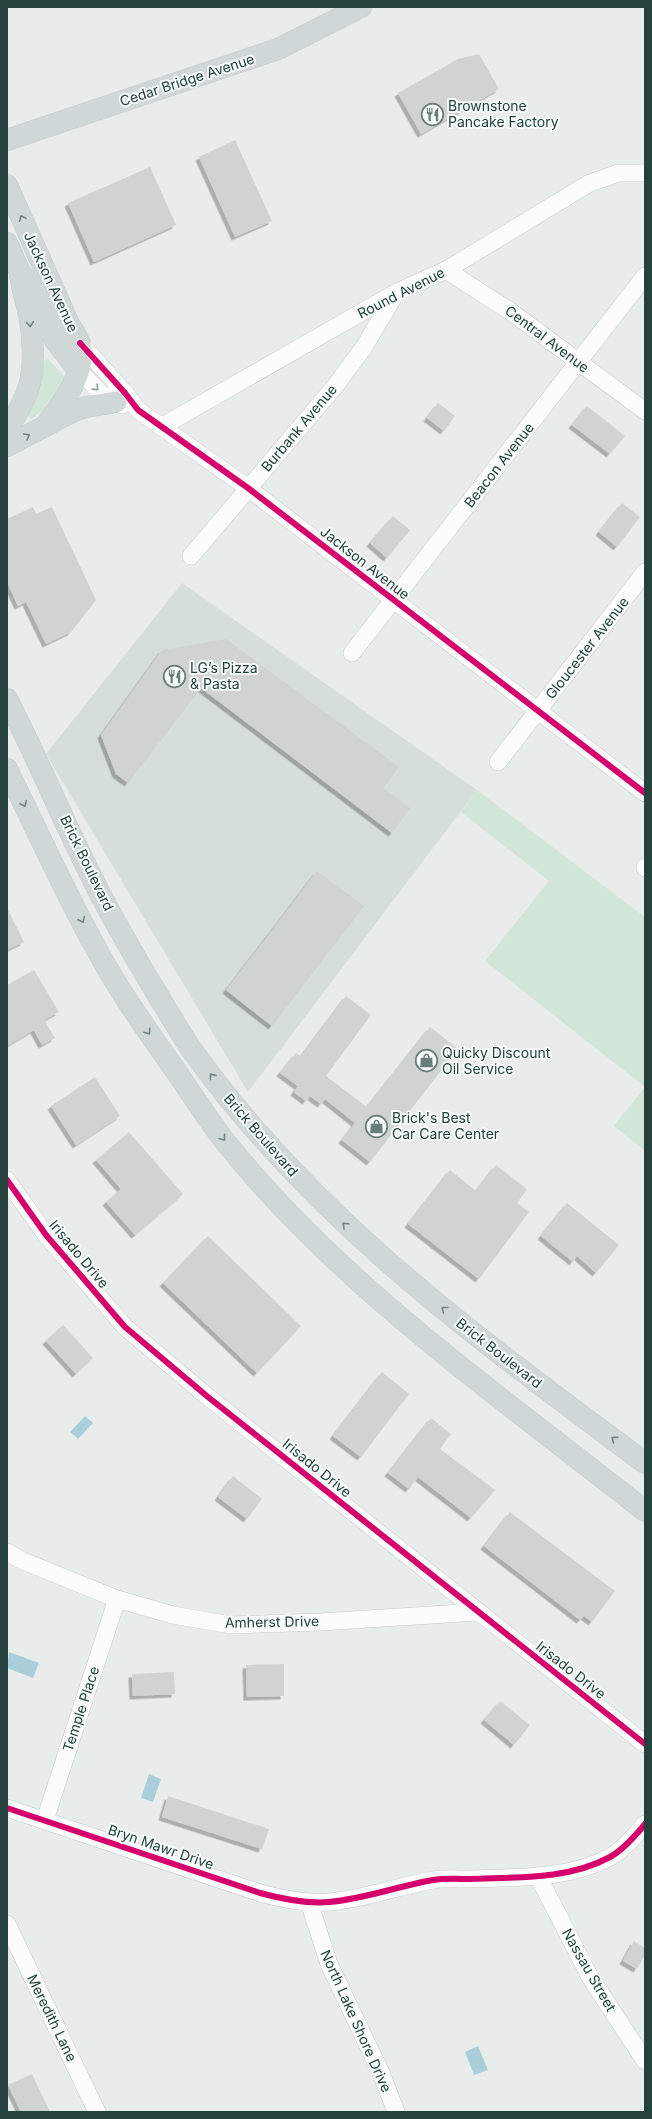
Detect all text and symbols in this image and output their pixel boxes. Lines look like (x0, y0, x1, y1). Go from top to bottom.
street label: Cedar Bridge Avenue (117, 50, 256, 109)
place label: Brownstone Pancake Factory (448, 97, 559, 130)
restaurant icon: Brownstone Pancake Factory (420, 101, 446, 127)
one-way arrow (19, 214, 27, 222)
street label: Jackson Avenue (21, 229, 82, 335)
street label: Round Avenue (354, 263, 447, 322)
street label: Central Avenue (502, 301, 593, 376)
one-way arrow (25, 321, 34, 327)
street label: Burbank Avenue (257, 381, 340, 475)
one-way arrow (91, 383, 99, 390)
street label: Beacon Avenue (460, 419, 537, 511)
one-way arrow (23, 434, 30, 441)
street label: Jackson Avenue (317, 522, 413, 603)
street label: Gloucester Avenue (541, 593, 632, 702)
place label: LG’s Pizza & Pasta (190, 659, 258, 692)
restaurant icon: LG’s Pizza & Pasta (161, 663, 187, 689)
one-way arrow (20, 800, 27, 807)
street label: Brick Boulevard (57, 812, 118, 913)
one-way arrow (77, 916, 85, 923)
one-way arrow (143, 1028, 151, 1035)
place label: Quicky Discount Oil Service (442, 1044, 551, 1077)
shop icon: Quicky Discount Oil Service (413, 1048, 439, 1074)
one-way arrow (209, 1073, 217, 1080)
street label: Brick Boulevard (221, 1090, 302, 1180)
place label: Brick's Best Car Care Center (392, 1109, 499, 1142)
shop icon: Brick's Best Car Care Center (364, 1113, 390, 1139)
one-way arrow (219, 1134, 226, 1141)
street label: Irisado Drive (46, 1216, 113, 1291)
one-way arrow (342, 1222, 350, 1229)
one-way arrow (441, 1307, 448, 1314)
street label: Brick Boulevard (453, 1314, 546, 1391)
street label: Irisado Drive (280, 1435, 355, 1501)
one-way arrow (611, 1437, 618, 1444)
street label: Amherst Drive (225, 1612, 319, 1631)
street label: Irisado Drive (533, 1637, 609, 1702)
street label: Temple Place (59, 1664, 102, 1754)
street label: Bryn Mawr Drive (106, 1820, 216, 1873)
street label: Nassau Street (559, 1925, 620, 2015)
street label: North Lake Shore Drive (317, 1947, 396, 2095)
street label: Meredith Lane (24, 1971, 81, 2064)

